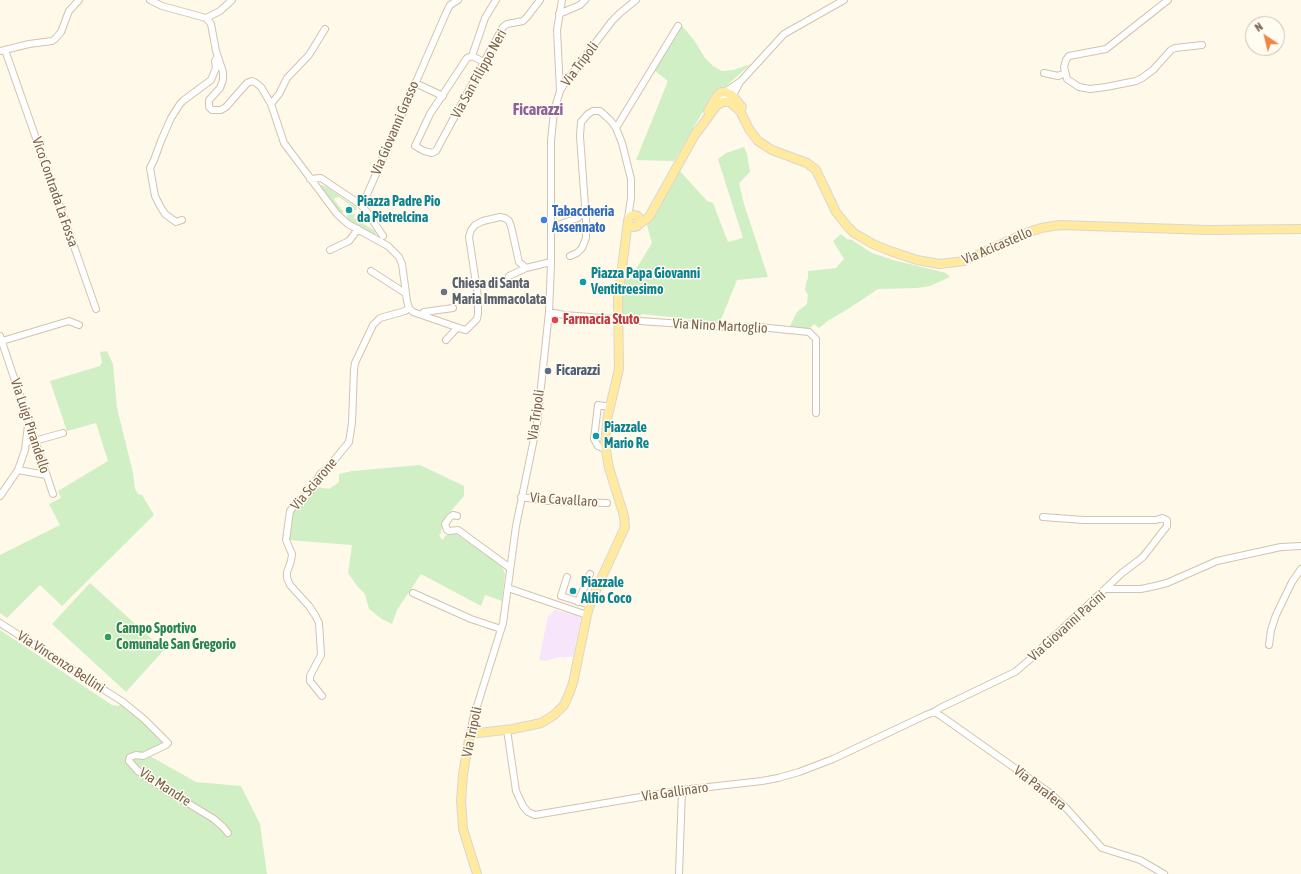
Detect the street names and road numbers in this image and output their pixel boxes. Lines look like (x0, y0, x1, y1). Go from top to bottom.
street label: Via San Filippo Neri (448, 27, 510, 121)
street label: Via Tripoli (558, 38, 602, 90)
street label: Via Giovanni Grasso (368, 78, 422, 178)
street label: Vico Contrada La Fossa (28, 135, 82, 249)
street label: Via Acicastello (959, 224, 1035, 268)
street label: Via Nino Martoglio (672, 315, 768, 337)
street label: Via Luigi Pirandello (7, 376, 53, 476)
street label: Via Tripoli (524, 388, 548, 442)
street label: Via Sciarone (287, 454, 341, 514)
street label: Via Cavallaro (529, 489, 599, 511)
street label: Via Giovanni Pacini (1025, 587, 1109, 665)
street label: Via Vincenzo Bellini (14, 628, 108, 696)
street label: Via Tripoli (458, 705, 486, 759)
street label: Via Parafera (1010, 762, 1070, 814)
street label: Via Mandre (136, 764, 194, 810)
street label: Via Gallinaro (641, 779, 709, 805)

